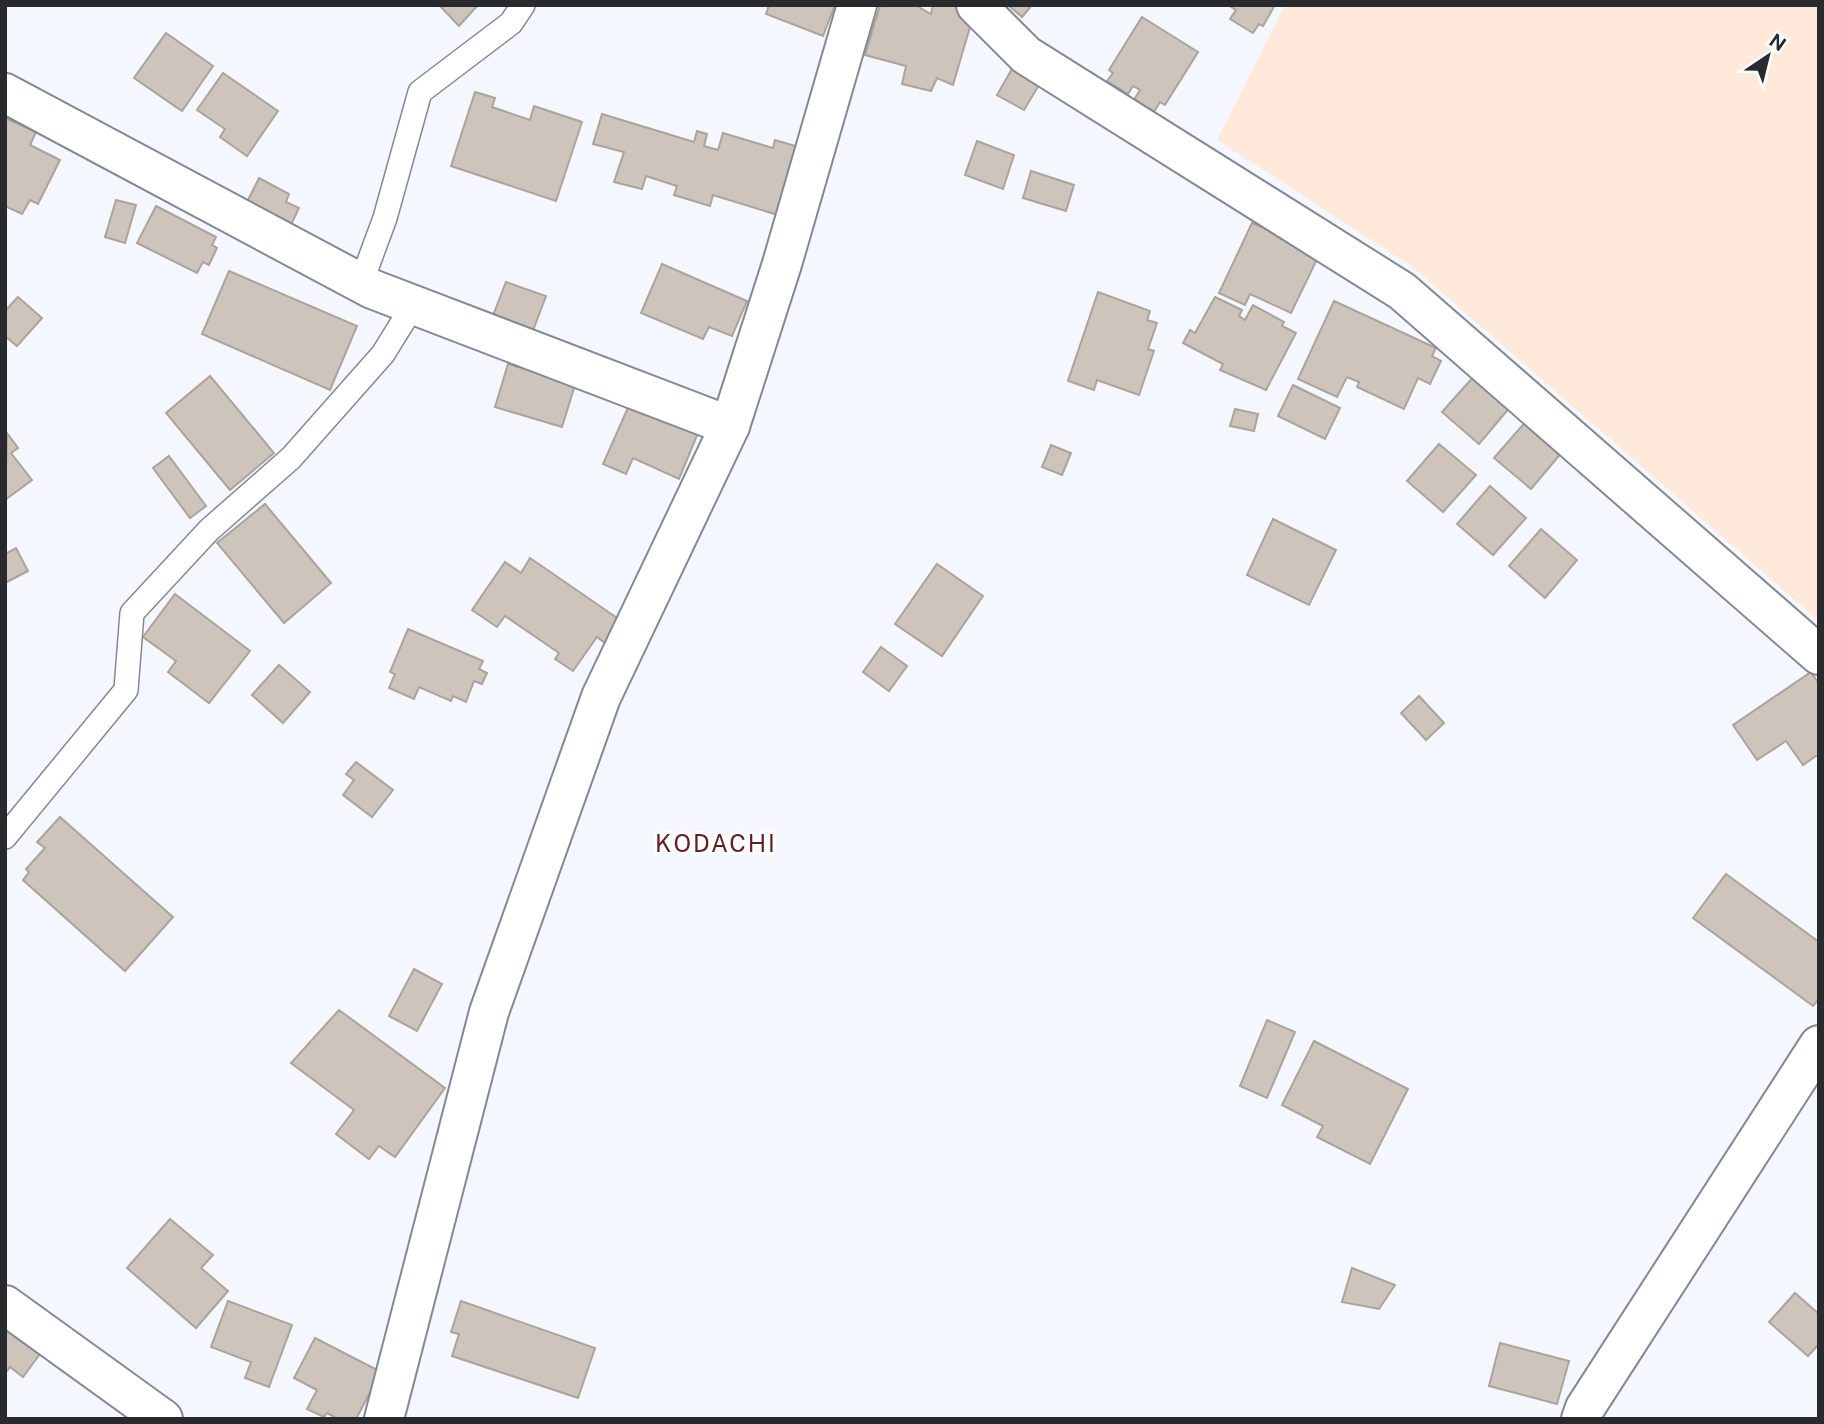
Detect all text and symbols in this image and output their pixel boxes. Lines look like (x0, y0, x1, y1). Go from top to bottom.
north arrow (1733, 21, 1803, 91)
text: N (1765, 29, 1790, 55)
district label: KODACHI (655, 829, 777, 857)

